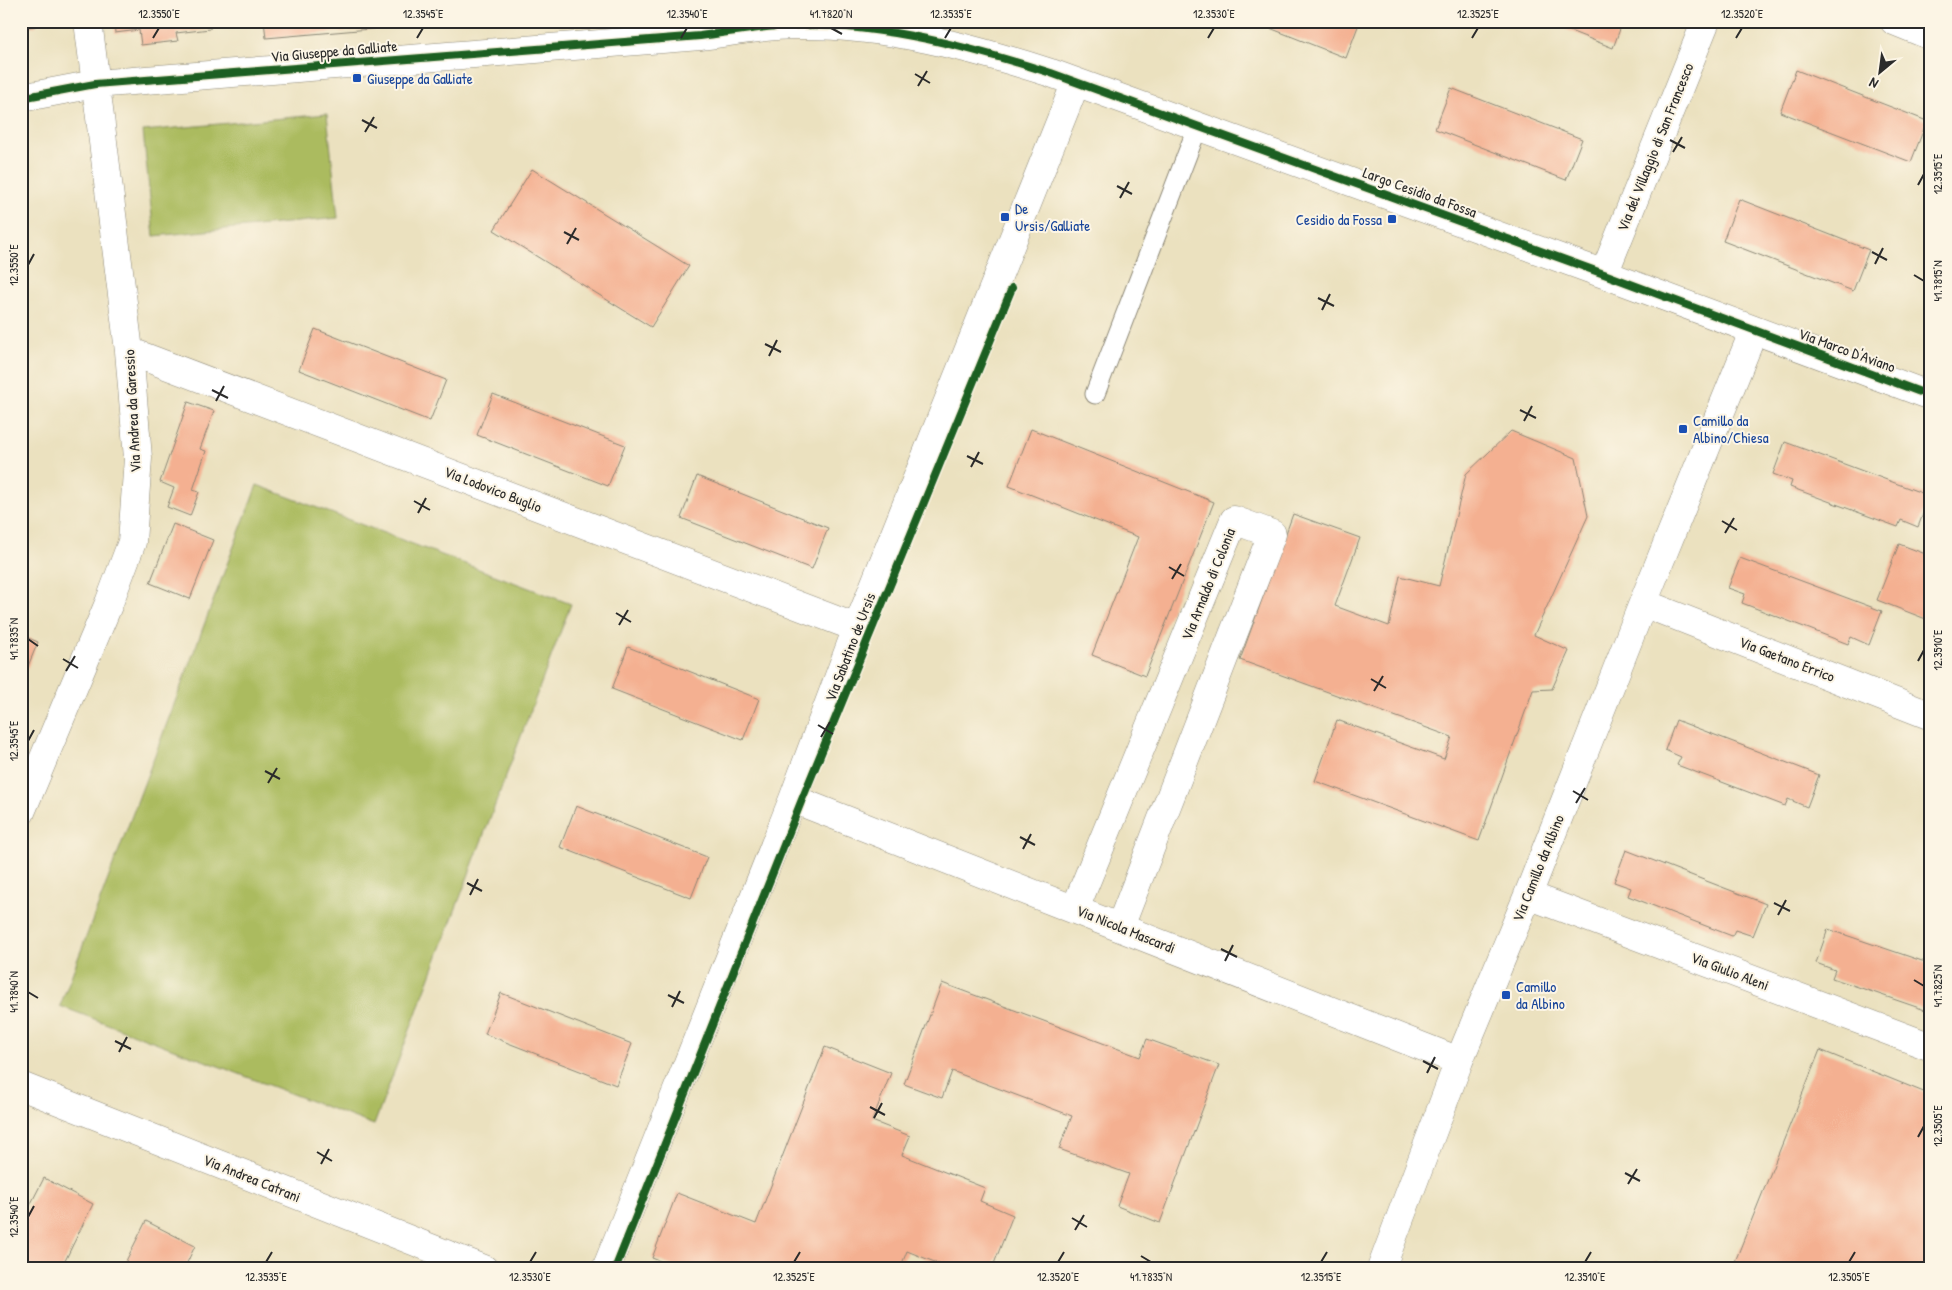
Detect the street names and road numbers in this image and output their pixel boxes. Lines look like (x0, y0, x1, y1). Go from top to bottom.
street label: Via Giuseppe da Galliate (270, 35, 398, 67)
street label: Via del Villaggio di San Francesco (1612, 60, 1698, 234)
street label: Largo Cesidio da Fossa (1360, 162, 1480, 222)
street label: Via Marco D'Aviano (1795, 323, 1899, 377)
street label: Via Andrea da Garessio (118, 349, 146, 473)
street label: Via Lodovico Buglio (441, 461, 545, 517)
street label: Via Arnaldo di Colonia (1176, 525, 1240, 643)
street label: Via Sabatino de Ursis (820, 589, 880, 704)
street label: Via Gaetano Errico (1736, 631, 1838, 687)
street label: Via Camillo da Albino (1507, 811, 1569, 925)
street label: Via Nicola Mascardi (1073, 900, 1179, 958)
street label: Via Giulio Aleni (1688, 947, 1772, 995)
street label: Via Andrea Catrani (200, 1149, 304, 1207)

